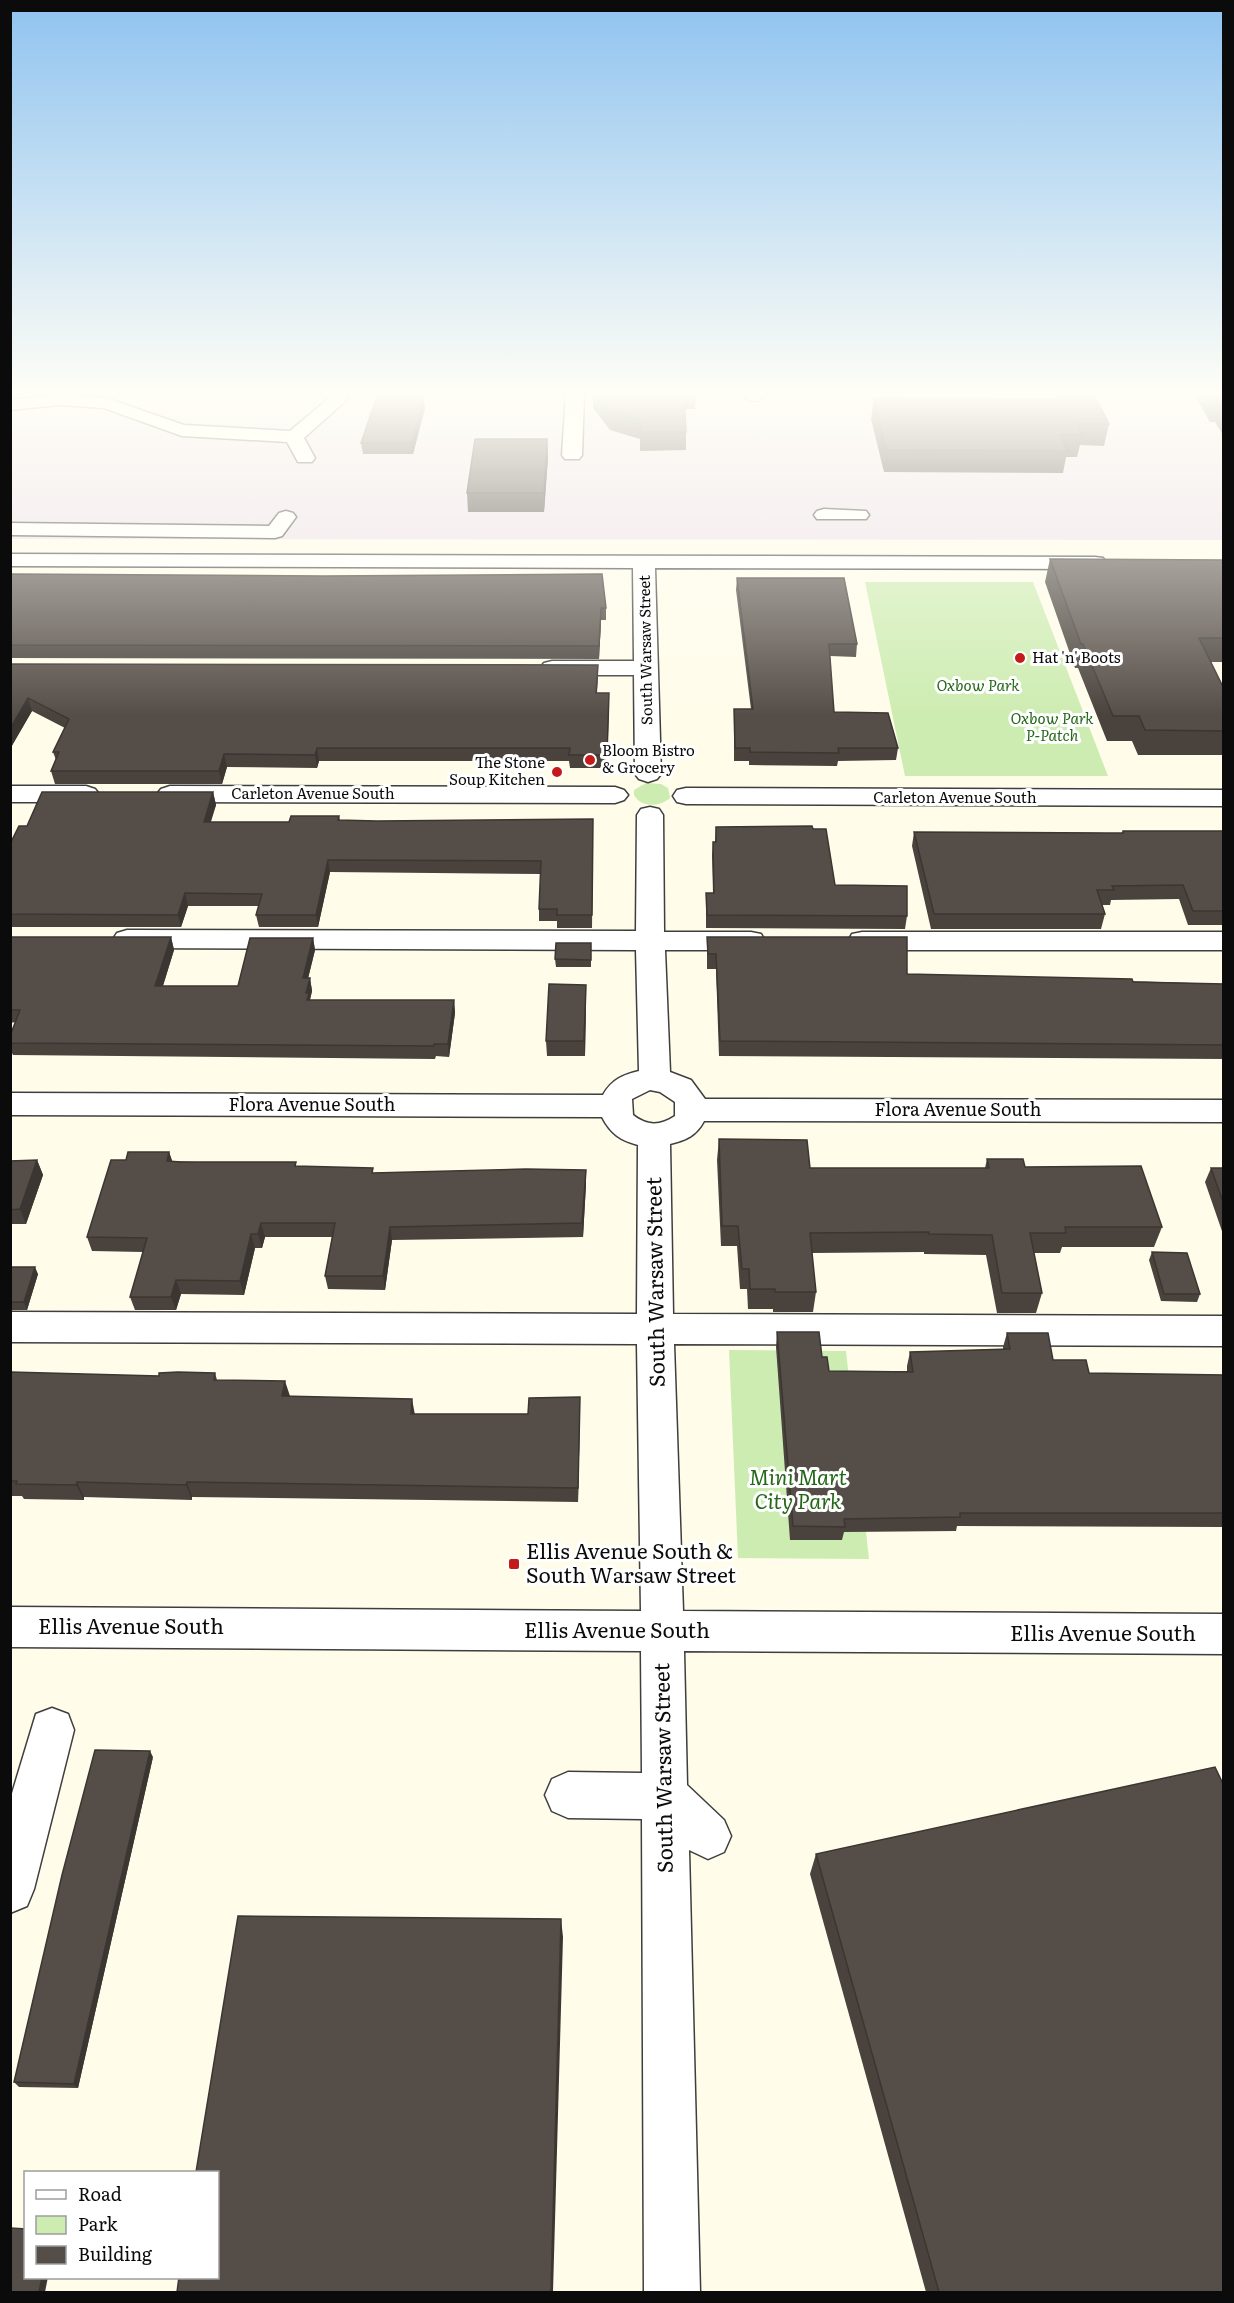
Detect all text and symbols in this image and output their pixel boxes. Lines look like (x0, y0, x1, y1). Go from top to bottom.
street label: South Warsaw Street (632, 575, 657, 725)
place label: Hat 'n' Boots (1032, 645, 1121, 668)
marker: Hat 'n' Boots (1013, 651, 1027, 665)
park label: Oxbow Park (936, 673, 1020, 696)
park label: Oxbow Park P-Patch (1010, 706, 1094, 746)
place label: Bloom Bistro & Grocery (602, 738, 695, 778)
place label: The Stone Soup Kitchen (449, 750, 545, 790)
marker: Bloom Bistro & Grocery (583, 753, 597, 767)
marker: The Stone Soup Kitchen (550, 765, 564, 779)
street label: Carleton Avenue South (231, 781, 395, 804)
street label: Carleton Avenue South (873, 785, 1037, 808)
street label: Flora Avenue South (229, 1090, 396, 1117)
street label: Flora Avenue South (875, 1095, 1042, 1122)
street label: South Warsaw Street (636, 1176, 671, 1387)
park label: Mini Mart City Park (749, 1460, 847, 1515)
place label: Ellis Avenue South & South Warsaw Street (526, 1534, 737, 1589)
marker: Ellis Avenue South & South Warsaw Street (507, 1557, 521, 1571)
street label: Ellis Avenue South (38, 1609, 224, 1640)
street label: Ellis Avenue South (524, 1613, 710, 1644)
street label: Ellis Avenue South (1010, 1616, 1196, 1647)
street label: South Warsaw Street (644, 1662, 679, 1873)
legend (24, 2171, 219, 2279)
text: Road (78, 2180, 122, 2207)
text: Park (78, 2210, 119, 2237)
text: Building (78, 2240, 153, 2267)

